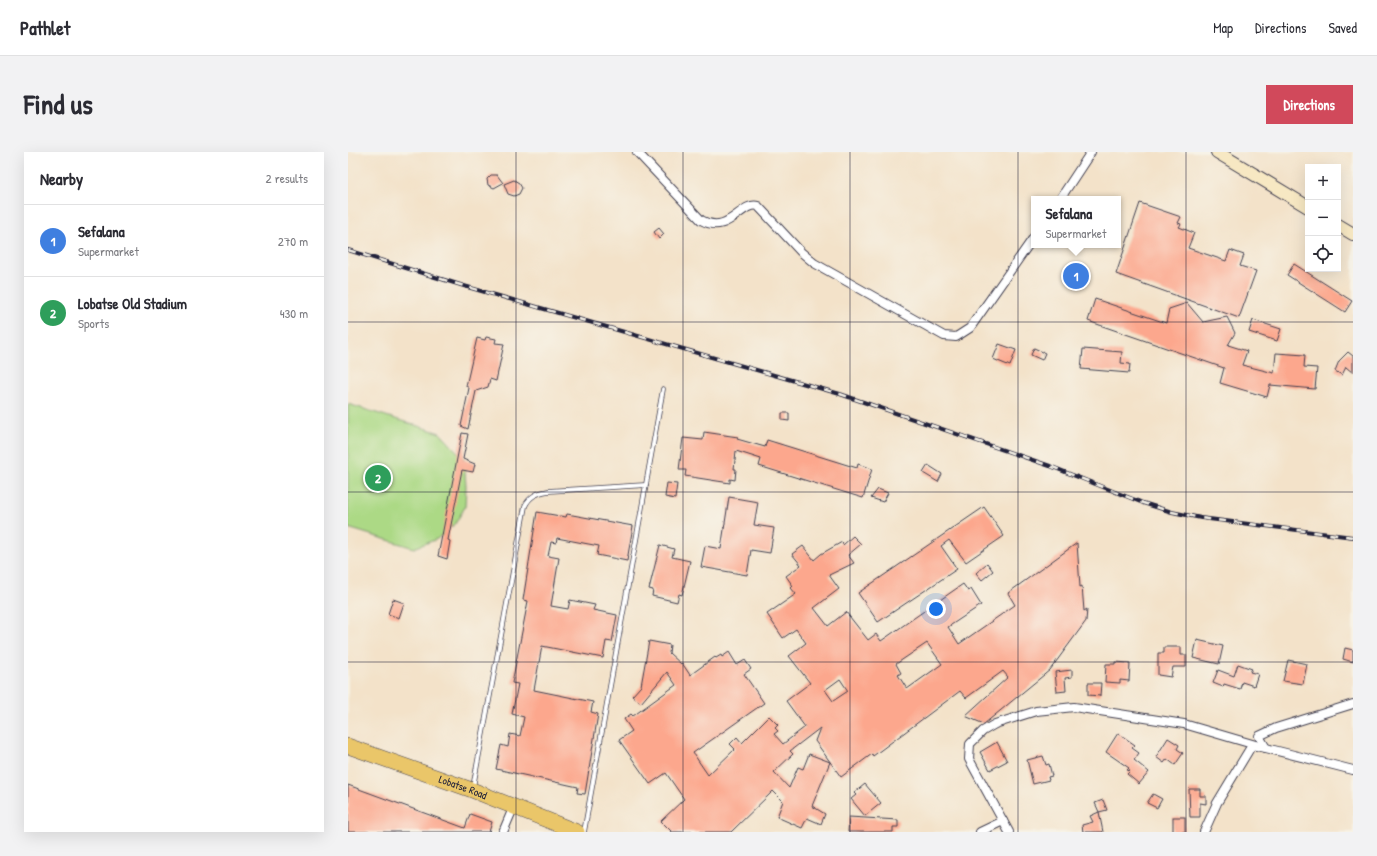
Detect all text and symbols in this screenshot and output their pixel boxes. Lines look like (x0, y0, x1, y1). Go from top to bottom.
text: Pathlet (20, 15, 70, 41)
text: Map (1213, 18, 1233, 37)
text: Directions (1255, 18, 1306, 37)
text: Saved (1328, 18, 1357, 37)
text: Find us (24, 85, 93, 123)
button: Directions (1266, 85, 1353, 124)
map controls (1305, 164, 1341, 272)
button: + (1305, 164, 1341, 200)
text: Nearby (40, 167, 83, 190)
text: 2 results (266, 169, 308, 187)
popup (1031, 196, 1121, 248)
button: − (1305, 200, 1341, 236)
text: Sefalana (1046, 203, 1092, 224)
text: Sefalana (78, 221, 125, 242)
text: Supermarket (1046, 224, 1106, 242)
text: 1 (51, 232, 55, 250)
text: 270 m (278, 232, 308, 250)
button: locate (1305, 236, 1341, 272)
text: Supermarket (78, 242, 139, 260)
pin: 1 (1063, 261, 1089, 291)
text: Lobatse Old Stadium (78, 293, 187, 314)
text: 2 (50, 304, 56, 322)
text: 430 m (280, 304, 308, 322)
text: Sports (78, 314, 109, 332)
pin: 2 (365, 463, 391, 493)
your location (926, 599, 946, 619)
street label: Lobatse Road (437, 772, 490, 803)

